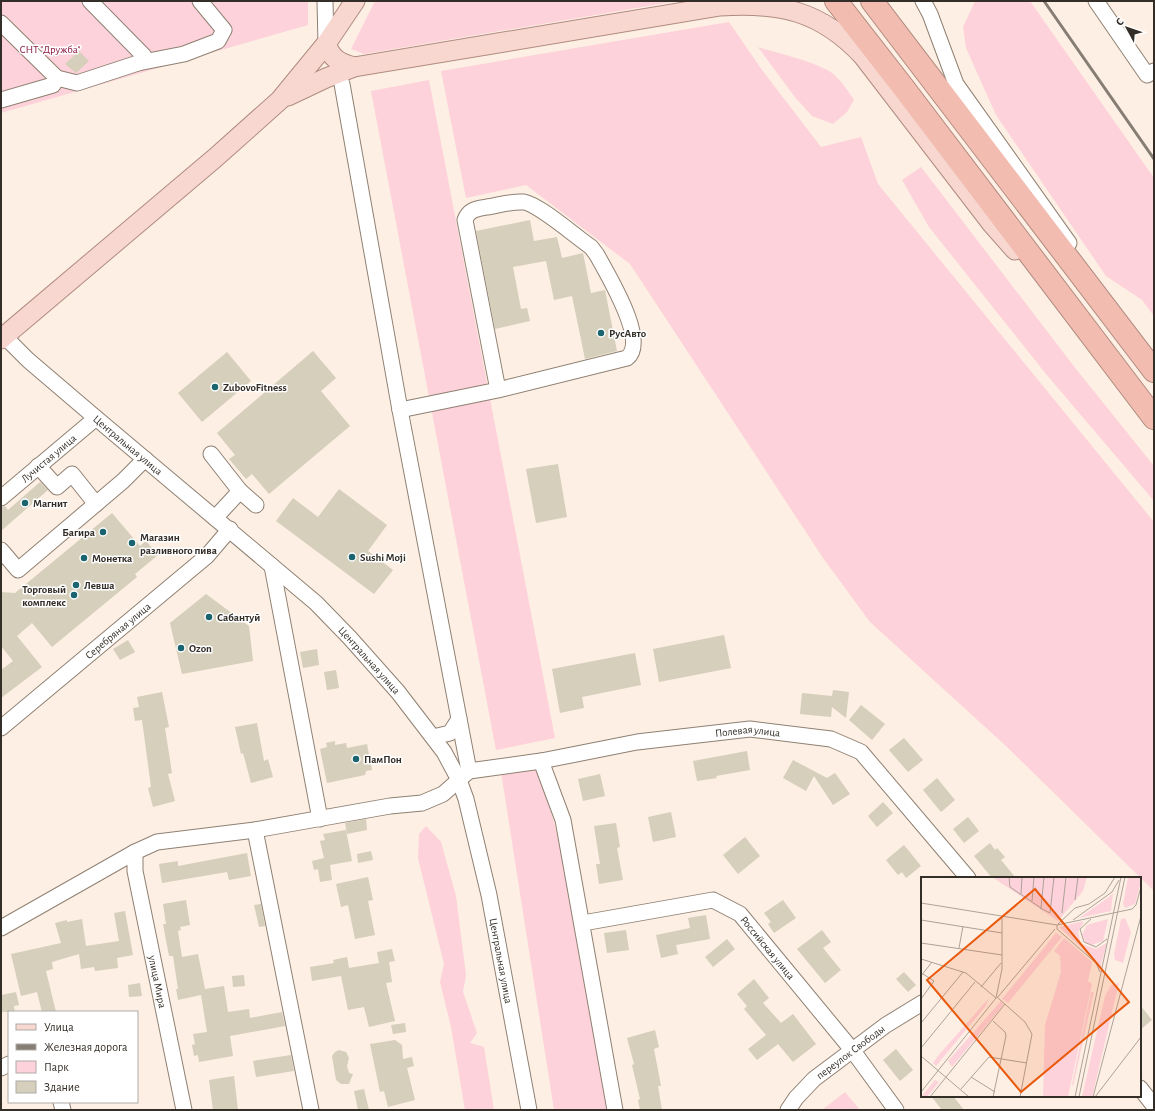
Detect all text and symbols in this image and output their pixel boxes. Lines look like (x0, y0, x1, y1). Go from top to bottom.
north arrow (1107, 8, 1147, 48)
text: С (1114, 16, 1126, 28)
park label: СНТ "Дружба" (19, 44, 81, 55)
marker: РусАвто (596, 328, 606, 338)
place label: РусАвто (609, 328, 647, 339)
marker: ZubovoFitness (210, 382, 220, 392)
place label: ZubovoFitness (223, 382, 287, 393)
street label: Центральная улица (91, 413, 165, 477)
street label: Лучистая улица (19, 432, 78, 484)
marker: Магнит (20, 498, 30, 508)
place label: Магнит (33, 498, 68, 509)
place label: Багира (62, 527, 95, 538)
marker: Багира (98, 527, 108, 537)
place label: Магазин разливного пива (140, 532, 217, 556)
marker: Магазин разливного пива (127, 538, 137, 548)
marker: Sushi Moji (347, 552, 357, 562)
place label: Sushi Moji (360, 552, 406, 563)
marker: Монетка (79, 553, 89, 563)
place label: Монетка (92, 553, 132, 564)
marker: Левша (71, 580, 81, 590)
place label: Левша (84, 580, 114, 591)
place label: Торговый комплекс (22, 584, 67, 608)
marker: Торговый комплекс (69, 590, 79, 600)
street label: Серебряная улица (83, 600, 152, 661)
marker: Сабантуй (204, 612, 214, 622)
place label: Сабантуй (217, 612, 260, 623)
street label: Центральная улица (336, 624, 402, 696)
marker: Ozon (176, 643, 186, 653)
place label: Ozon (189, 643, 212, 654)
street label: Полевая улица (714, 723, 781, 738)
marker: ПамПон (351, 754, 361, 764)
place label: ПамПон (364, 754, 402, 765)
inset map (921, 877, 1141, 1097)
street label: Российская улица (739, 914, 797, 981)
street label: Центральная улица (488, 917, 515, 1004)
street label: улица Мира (147, 953, 168, 1009)
legend (8, 1011, 138, 1103)
text: Улица (44, 1021, 74, 1033)
street label: переулок Свободы (814, 1023, 887, 1081)
text: Железная дорога (44, 1041, 128, 1053)
text: Парк (44, 1061, 69, 1073)
text: Здание (44, 1081, 80, 1093)

